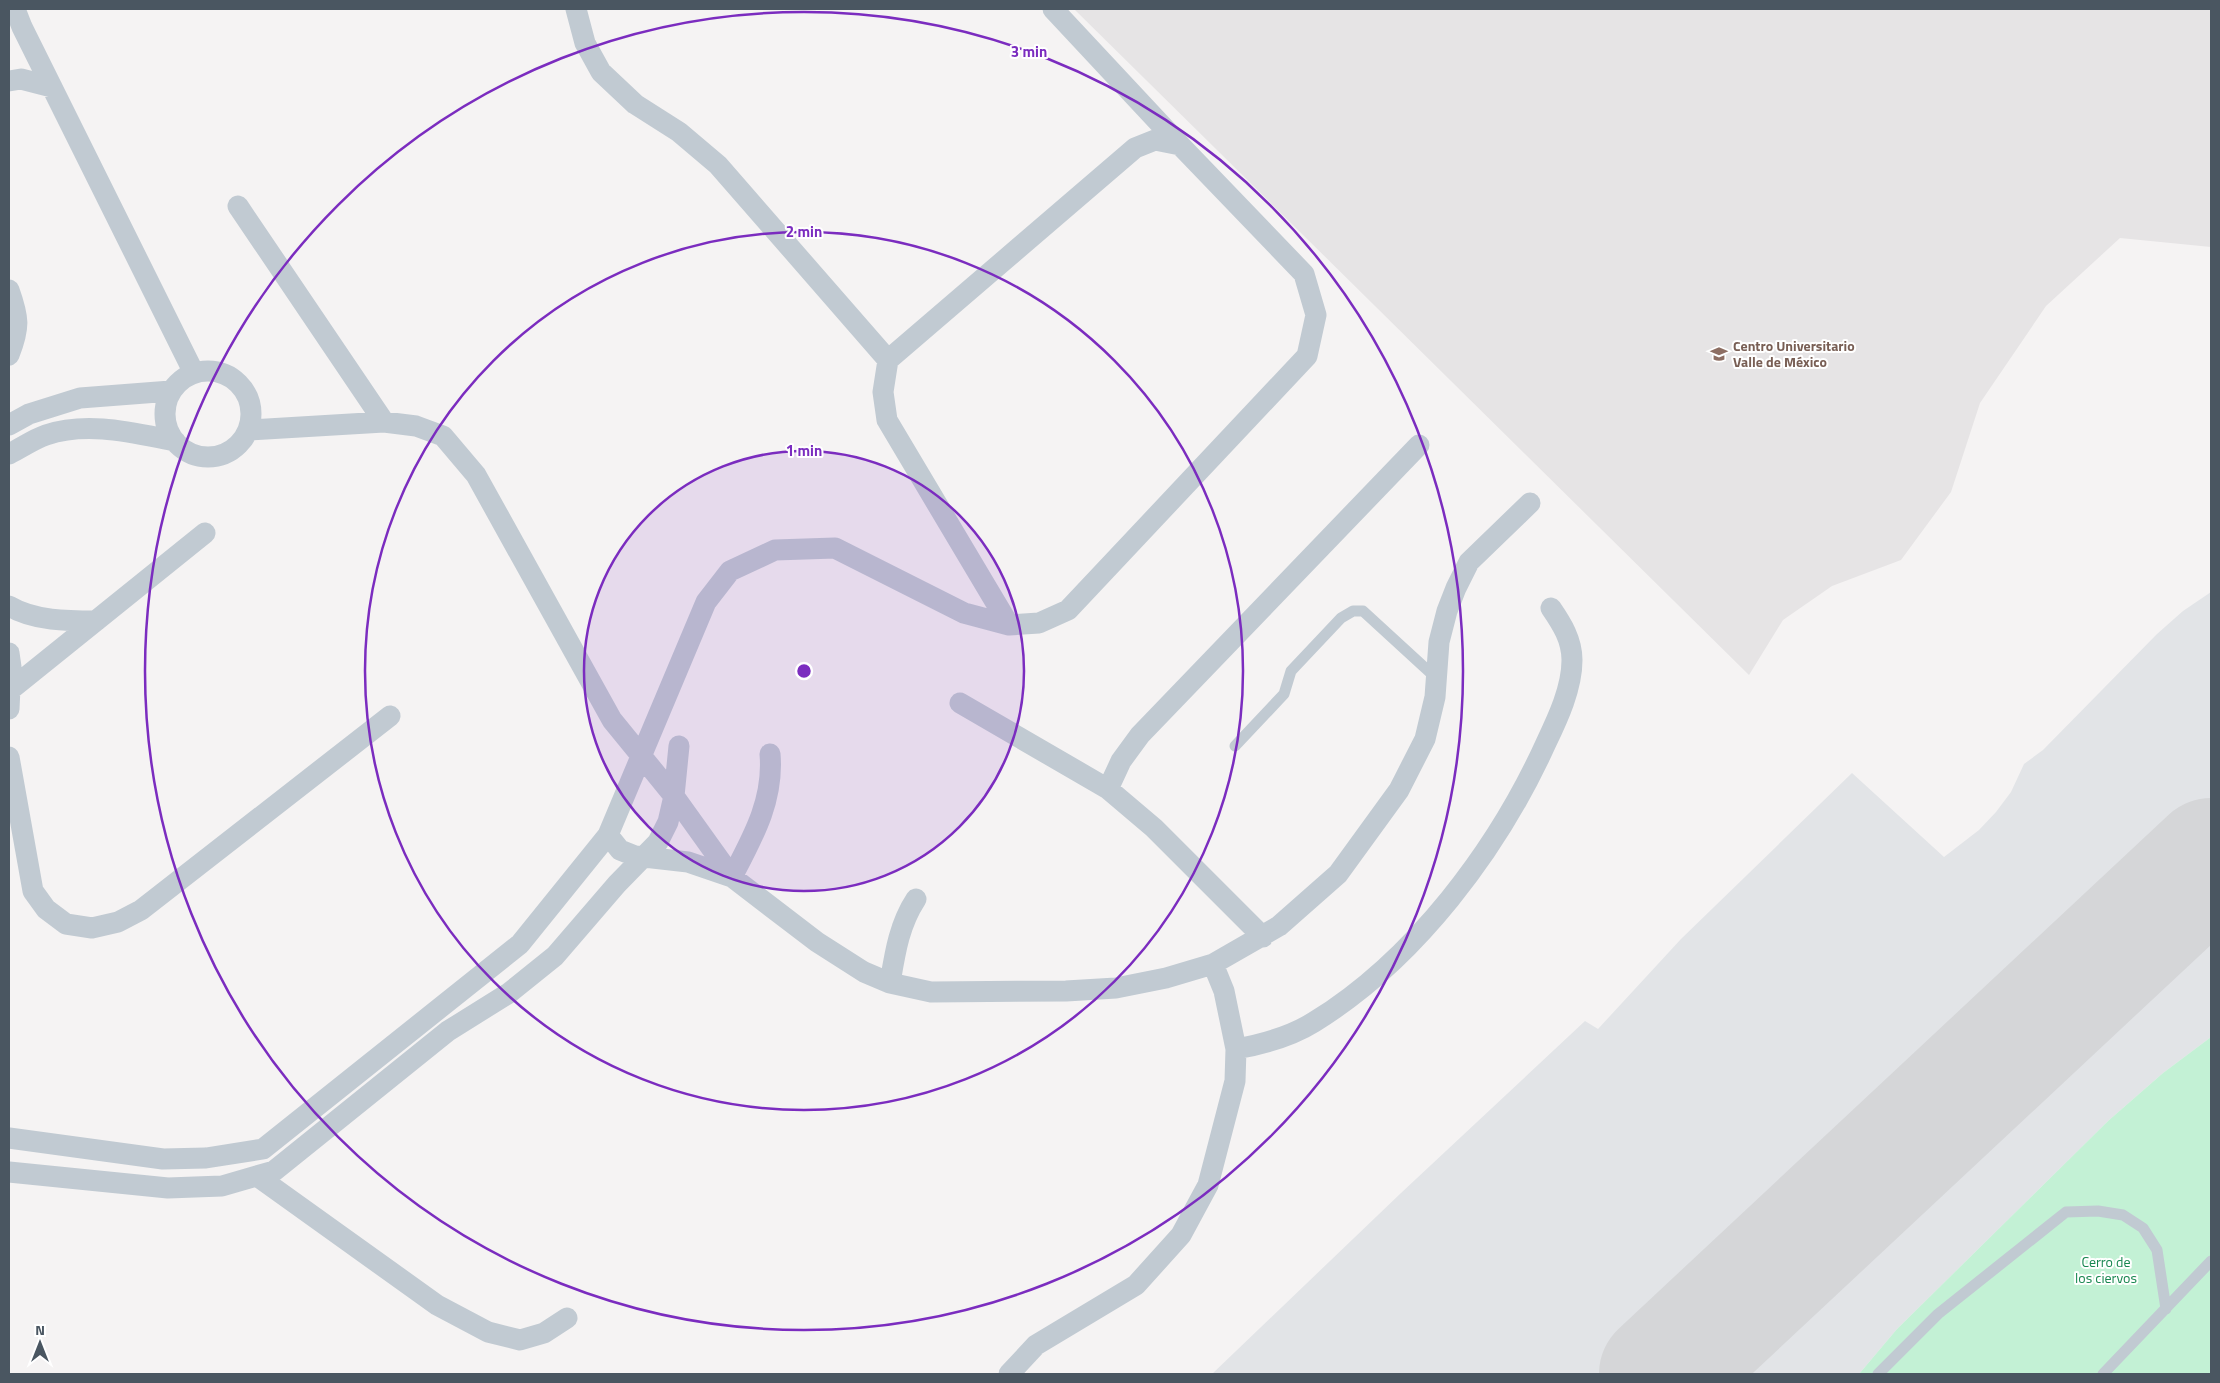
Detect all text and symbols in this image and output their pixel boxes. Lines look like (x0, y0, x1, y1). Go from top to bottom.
text: 3 min (1011, 40, 1047, 63)
text: 2 min (786, 220, 822, 243)
place label: Centro Universitario Valle de México (1733, 335, 1855, 372)
school or university icon: Centro Universitario Valle de México (1709, 344, 1729, 364)
text: 1 min (786, 439, 822, 462)
centre of rings (795, 662, 813, 680)
park label: Cerro de los ciervos (2075, 1251, 2137, 1288)
north arrow (15, 1318, 65, 1368)
text: N (35, 1319, 45, 1340)

